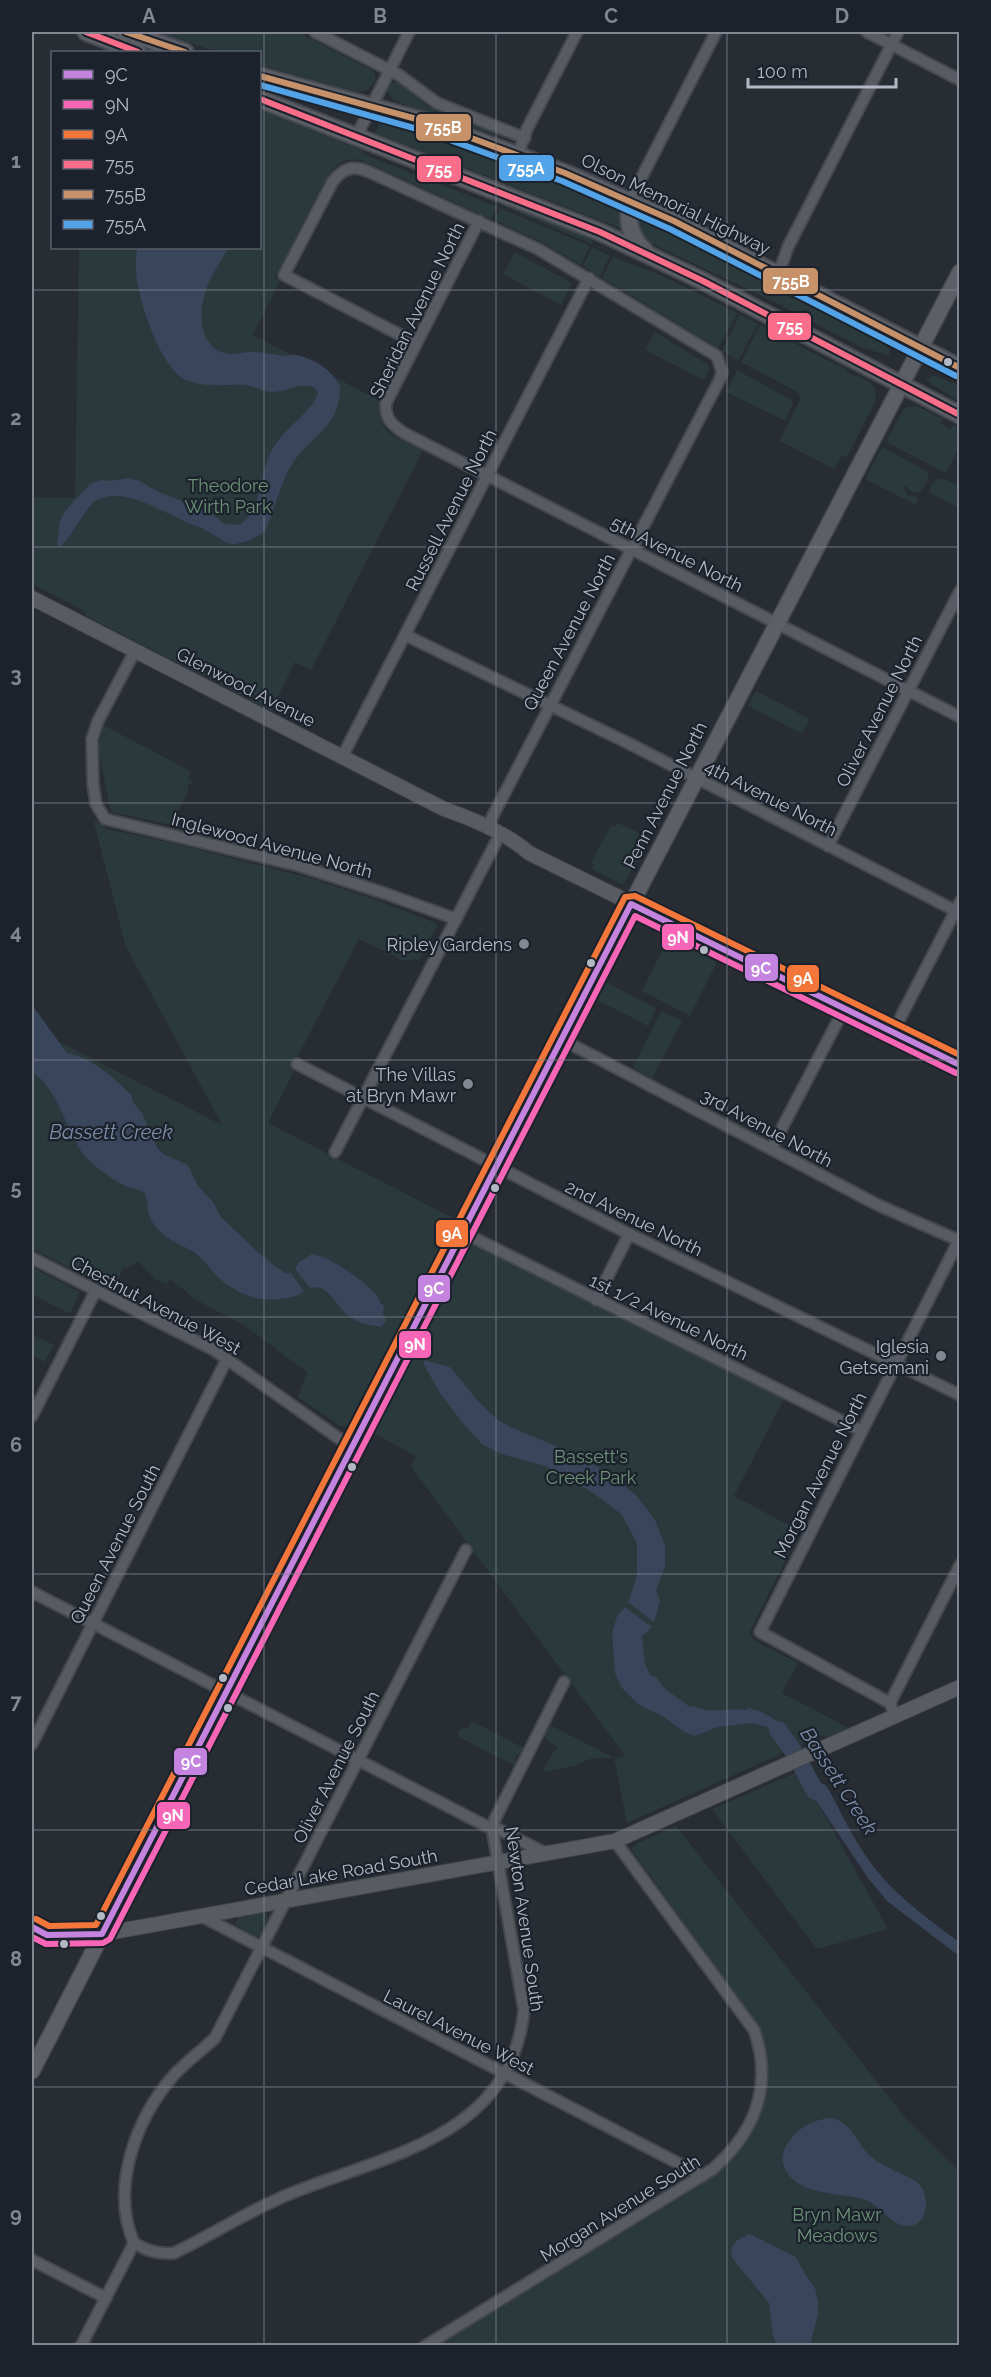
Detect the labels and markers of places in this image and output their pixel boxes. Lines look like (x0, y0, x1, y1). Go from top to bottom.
unlabelled marker (942, 356, 954, 368)
place label: Ripley Gardens (387, 934, 512, 955)
marker: Ripley Gardens (517, 937, 531, 951)
unlabelled marker (698, 944, 710, 956)
unlabelled marker (585, 957, 597, 969)
place label: The Villas at Bryn Mawr (346, 1064, 457, 1106)
marker: The Villas at Bryn Mawr (461, 1077, 475, 1091)
unlabelled marker (489, 1182, 501, 1194)
place label: Iglesia Getsemani (840, 1336, 929, 1378)
marker: Iglesia Getsemani (934, 1349, 948, 1363)
unlabelled marker (346, 1461, 358, 1473)
unlabelled marker (217, 1672, 229, 1684)
unlabelled marker (222, 1702, 234, 1714)
unlabelled marker (95, 1910, 107, 1922)
unlabelled marker (58, 1938, 70, 1950)

